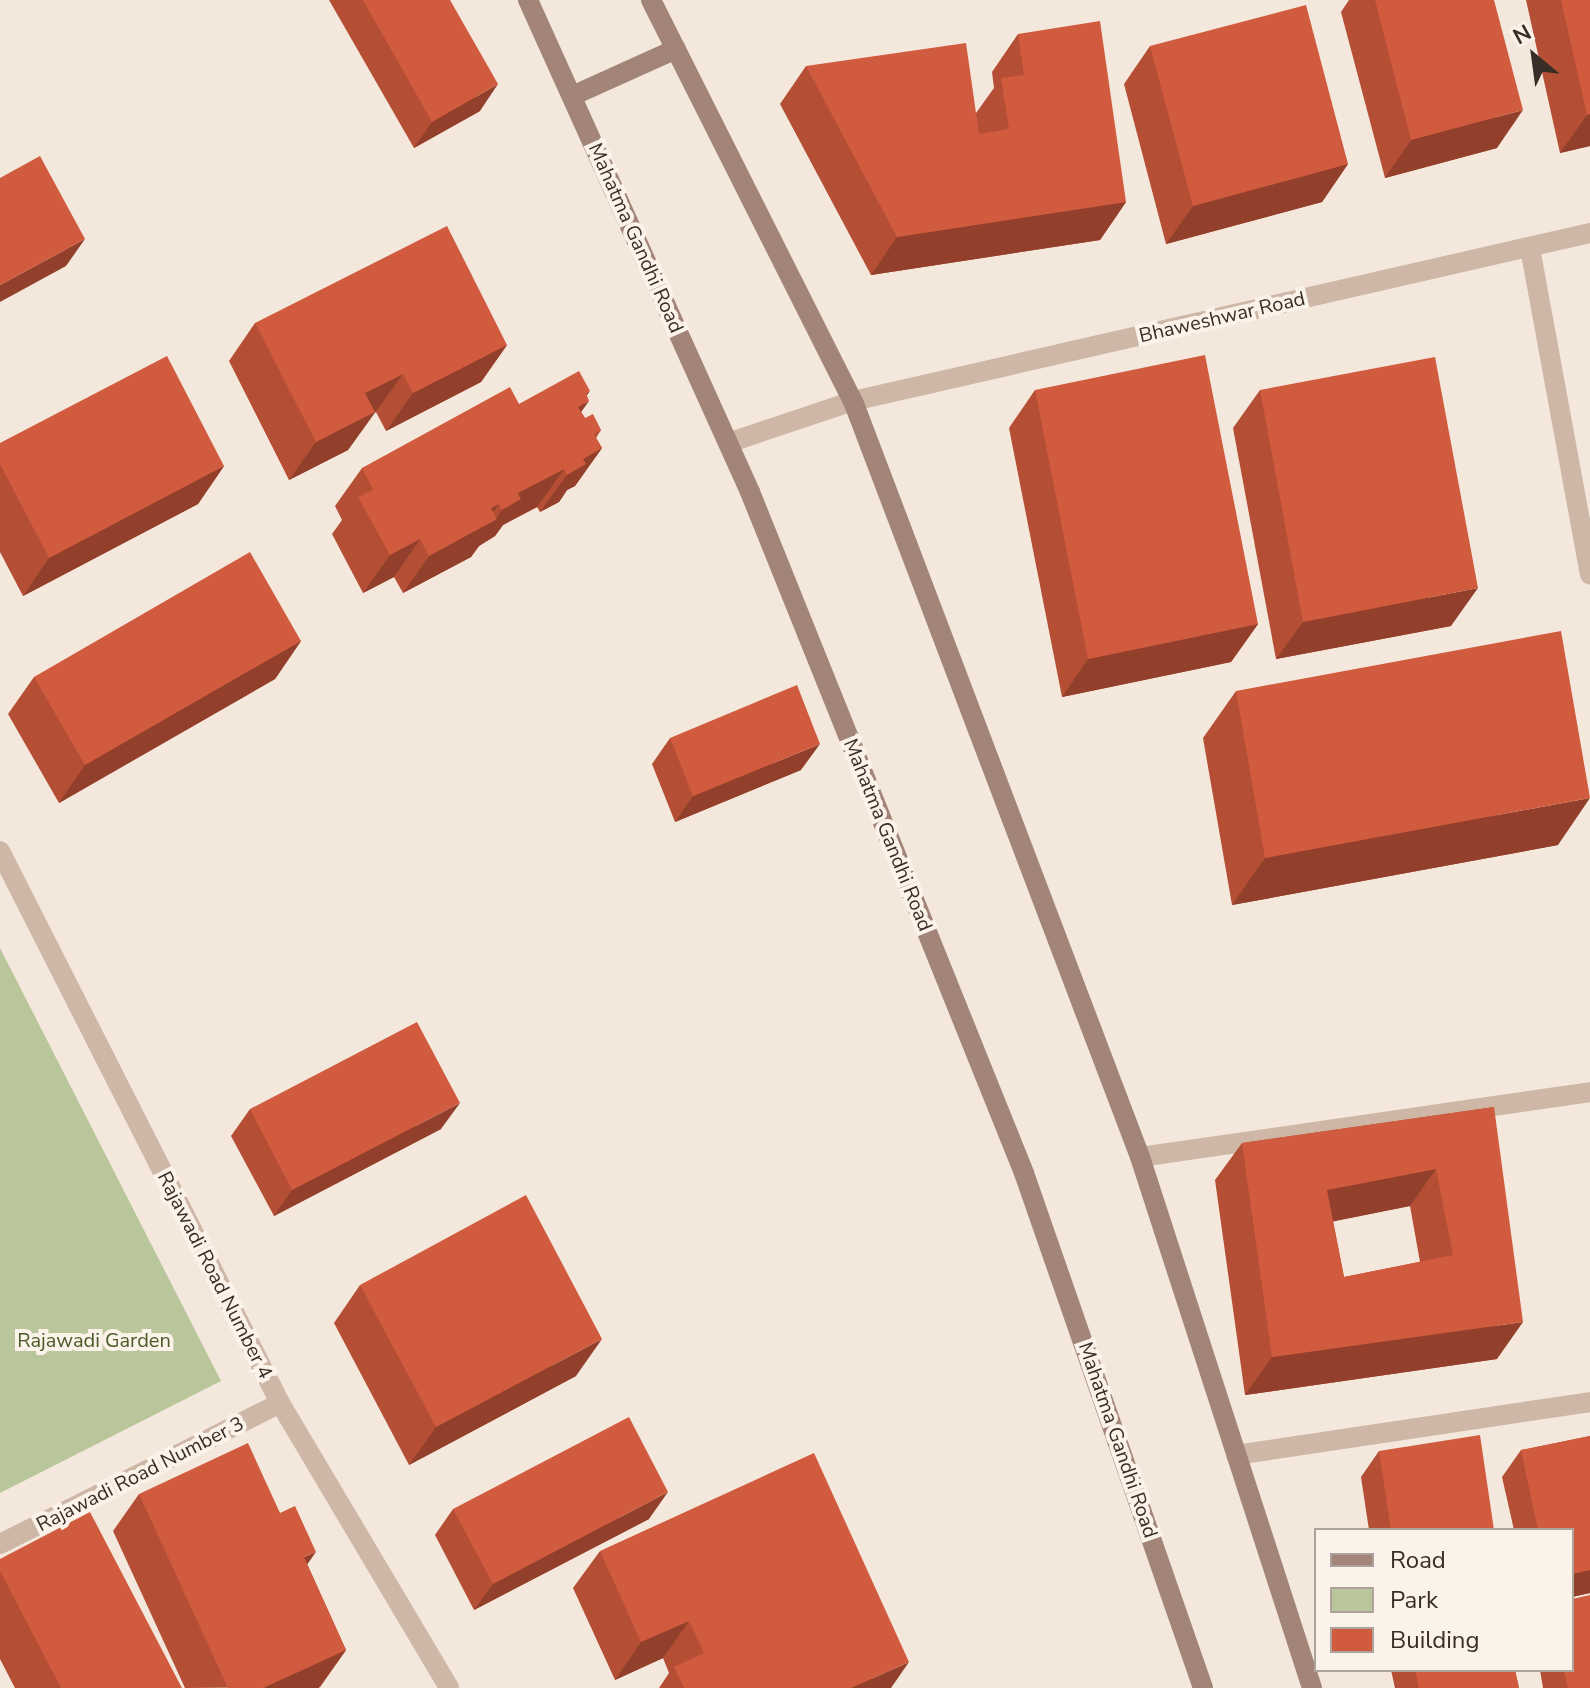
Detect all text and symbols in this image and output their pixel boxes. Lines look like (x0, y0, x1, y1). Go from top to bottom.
north arrow (1494, 16, 1574, 96)
text: N (1508, 18, 1537, 52)
street label: Mahatma Gandhi Road (583, 139, 689, 337)
street label: Bhaweshwar Road (1137, 286, 1307, 348)
street label: Mahatma Gandhi Road (838, 735, 938, 935)
street label: Rajawadi Road Number 4 (152, 1167, 278, 1383)
park label: Rajawadi Garden (17, 1328, 171, 1352)
street label: Mahatma Gandhi Road (1073, 1339, 1163, 1541)
street label: Rajawadi Road Number 3 (32, 1411, 248, 1537)
legend (1314, 1528, 1574, 1672)
text: Road (1390, 1544, 1446, 1576)
text: Park (1390, 1584, 1438, 1616)
text: Building (1390, 1624, 1480, 1656)

